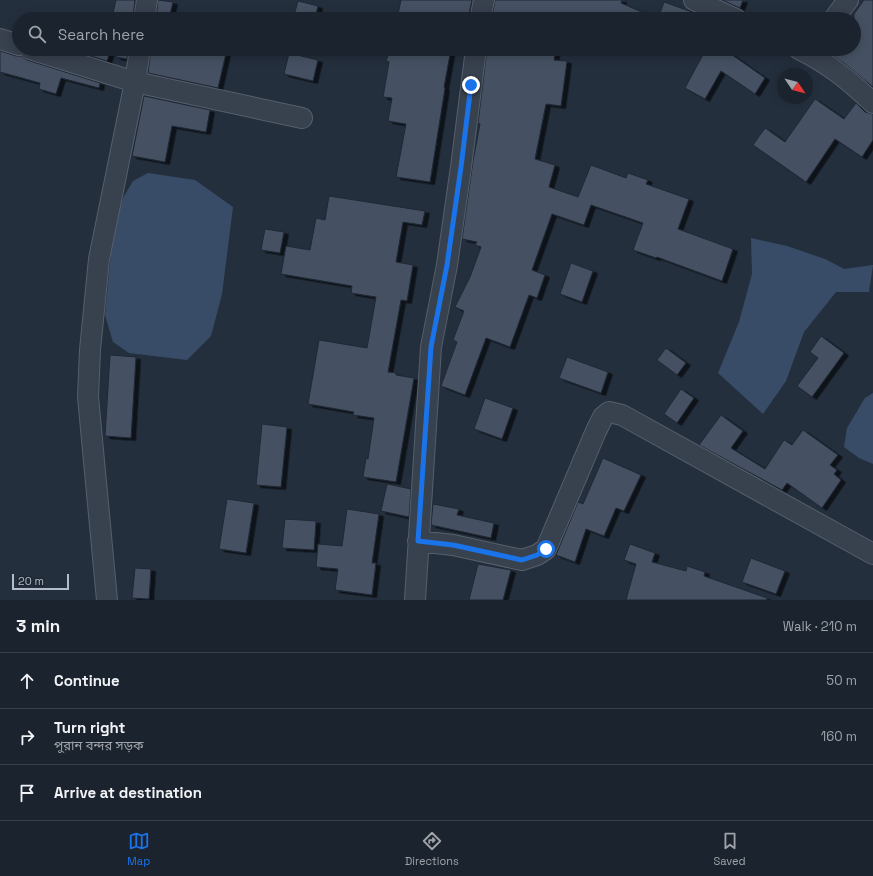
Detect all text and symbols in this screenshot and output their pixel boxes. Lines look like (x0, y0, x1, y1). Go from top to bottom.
search box (12, 12, 861, 56)
icon: search (26, 23, 48, 45)
text: Search here (58, 25, 144, 44)
north arrow (777, 68, 813, 104)
route end (462, 76, 480, 94)
route start (537, 540, 555, 558)
scale bar (12, 572, 69, 591)
text: 20 m (18, 574, 44, 588)
text: 3 min (16, 615, 60, 637)
text: Walk · 210 m (783, 618, 857, 635)
icon: ahead (16, 670, 38, 692)
text: Continue (54, 671, 120, 690)
text: 50 m (826, 672, 857, 689)
text: Turn right (54, 718, 125, 737)
icon: right (16, 726, 38, 748)
text: 160 m (821, 728, 857, 745)
text: পুরান বন্দর সড়ক (54, 737, 143, 754)
icon: arrive (16, 782, 38, 804)
text: Arrive at destination (54, 783, 202, 802)
tab: Map (127, 830, 150, 868)
tab: Directions (405, 830, 459, 868)
tab: Saved (714, 830, 746, 868)

